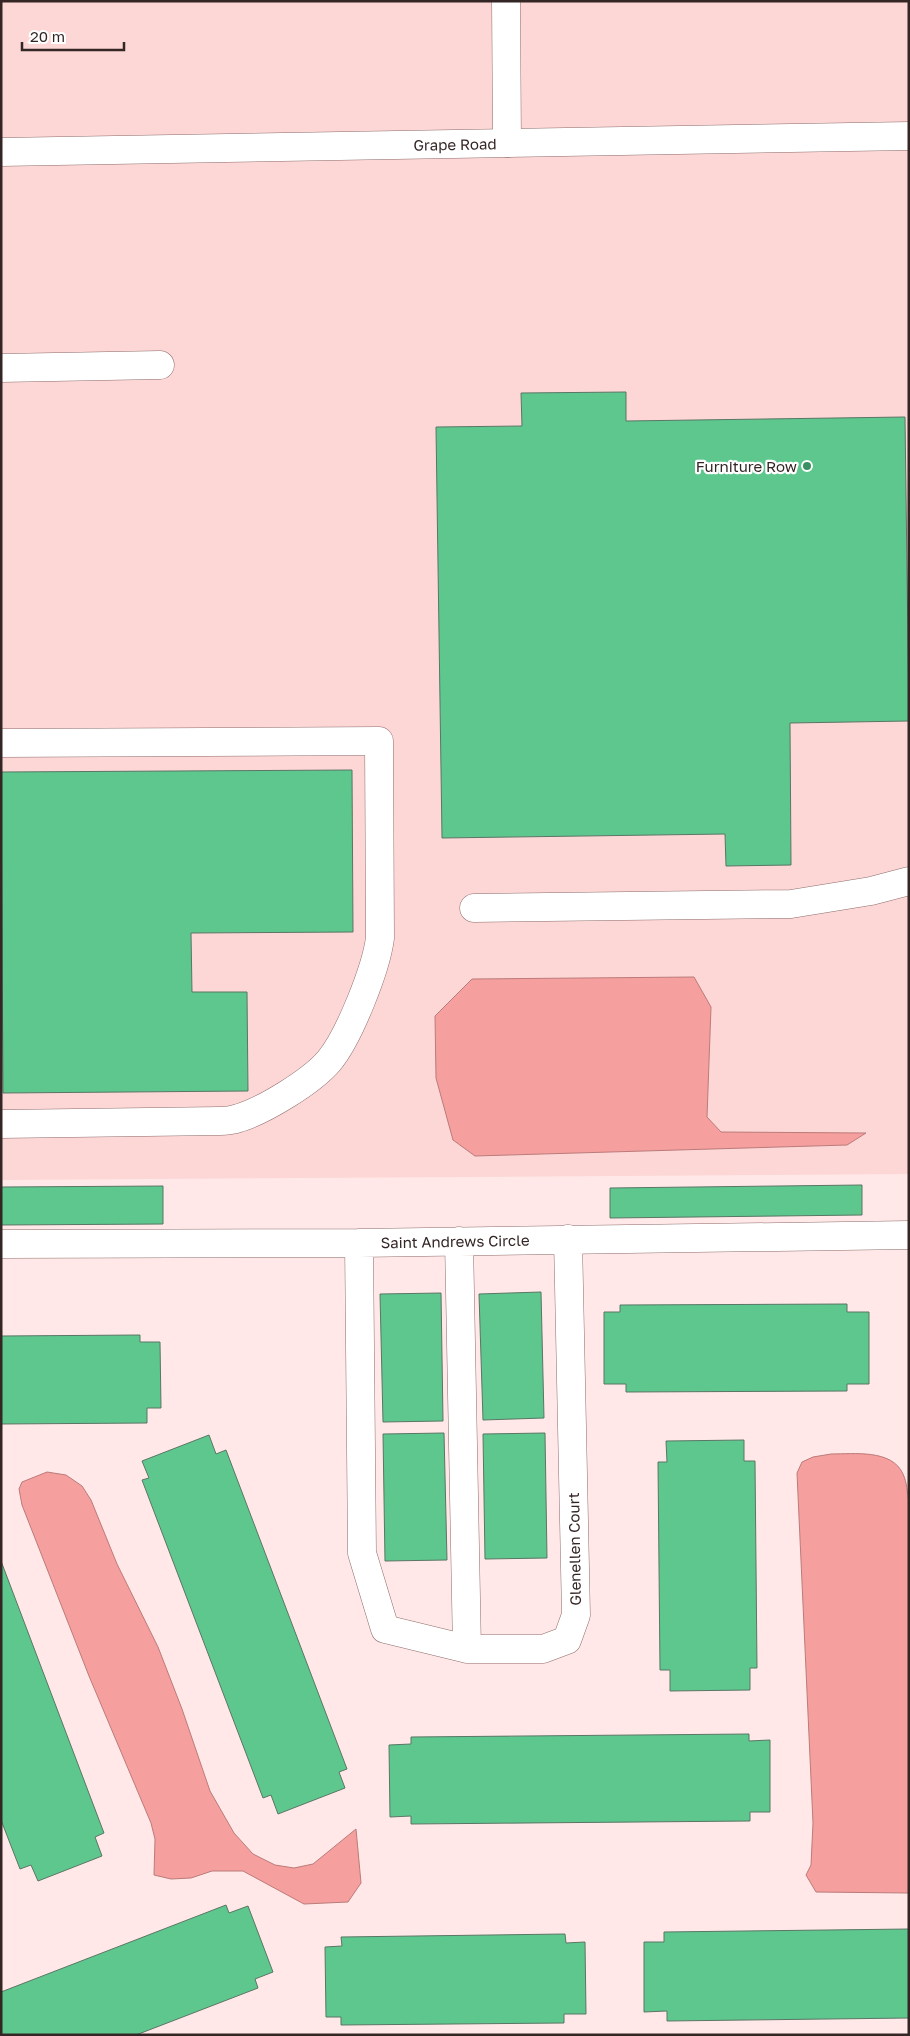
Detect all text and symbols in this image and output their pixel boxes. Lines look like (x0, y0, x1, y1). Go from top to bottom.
scale bar (22, 20, 125, 52)
text: 20 m (30, 27, 65, 45)
street label: Grape Road (413, 134, 497, 154)
place label: Furniture Row (696, 457, 797, 475)
marker: Furniture Row (801, 460, 813, 472)
street label: Saint Andrews Circle (380, 1231, 530, 1251)
street label: Glenellen Court (564, 1492, 584, 1606)

